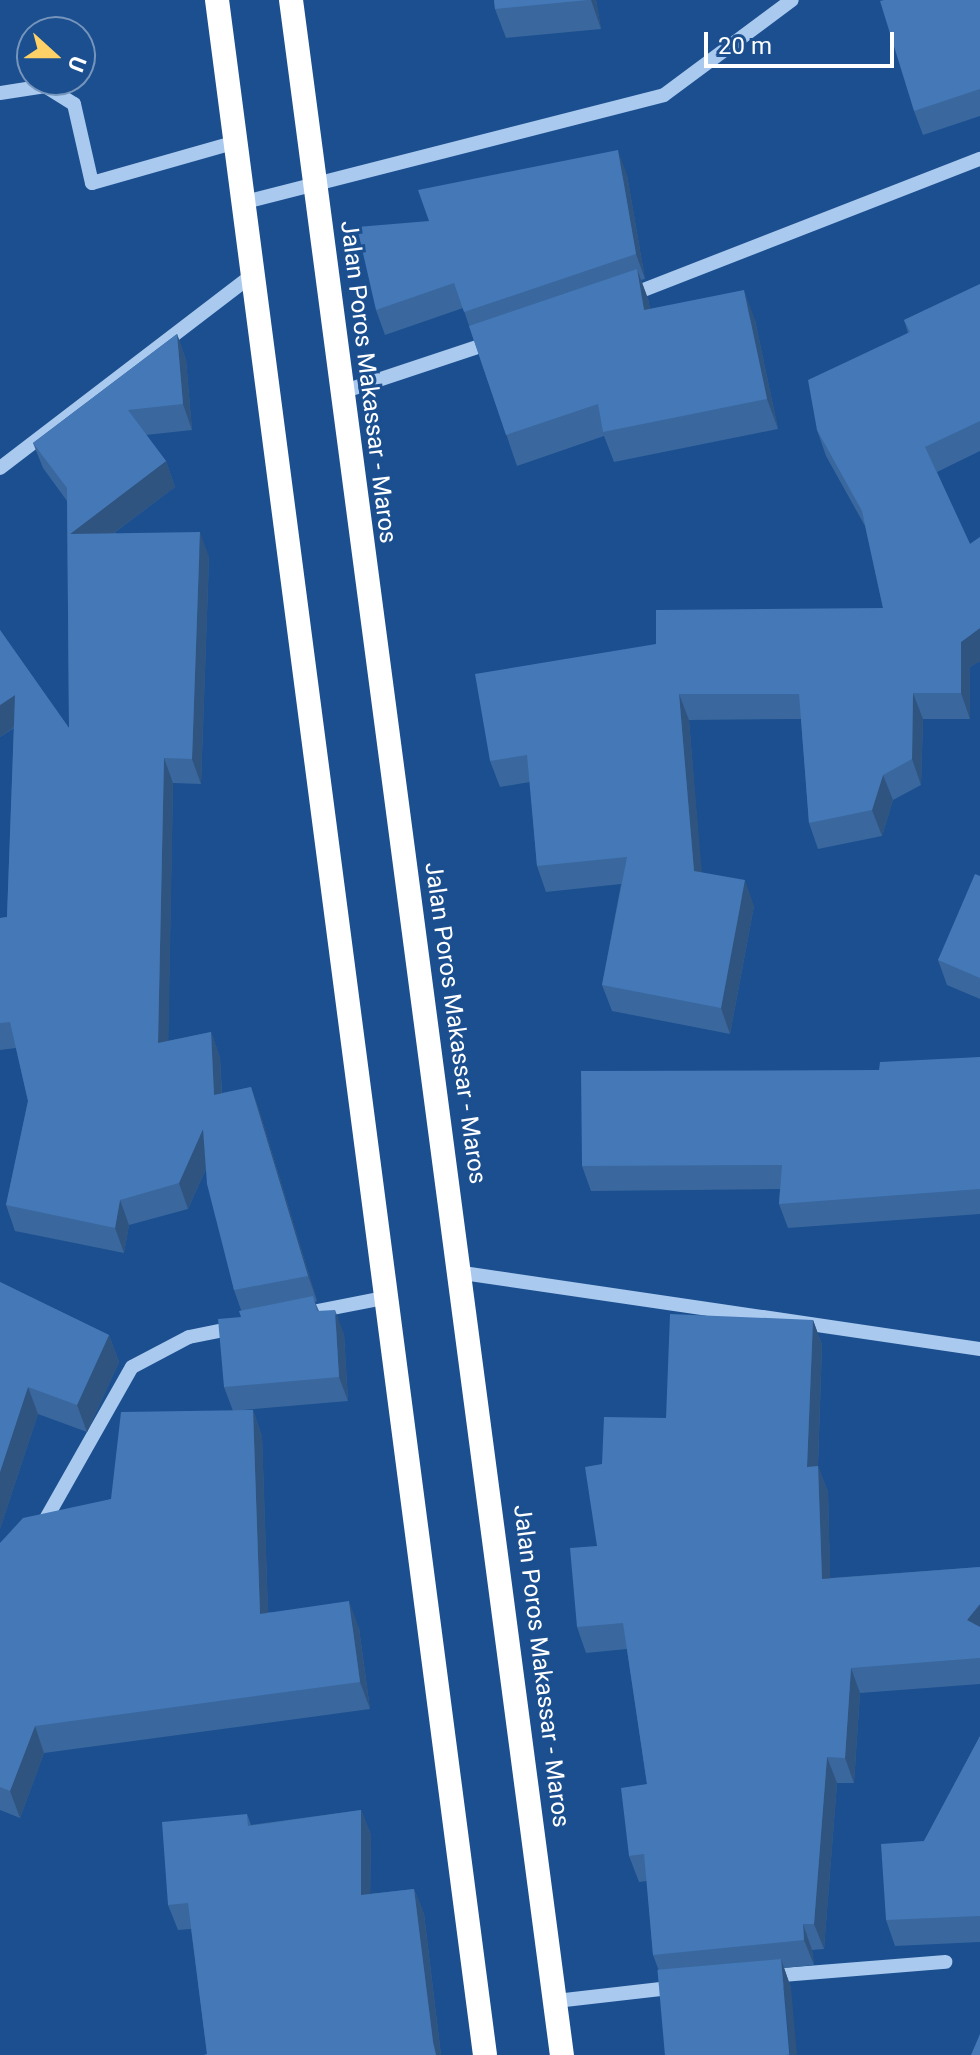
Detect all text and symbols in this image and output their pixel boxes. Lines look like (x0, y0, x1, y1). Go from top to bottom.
north arrow (16, 16, 96, 96)
scale bar (708, 16, 898, 66)
text: 20 m (718, 32, 772, 60)
text: U (63, 53, 91, 75)
street label: Jalan Poros Makassar - Maros (334, 219, 402, 545)
street label: Jalan Poros Makassar - Maros (418, 860, 492, 1186)
street label: Jalan Poros Makassar - Maros (507, 1503, 575, 1829)

